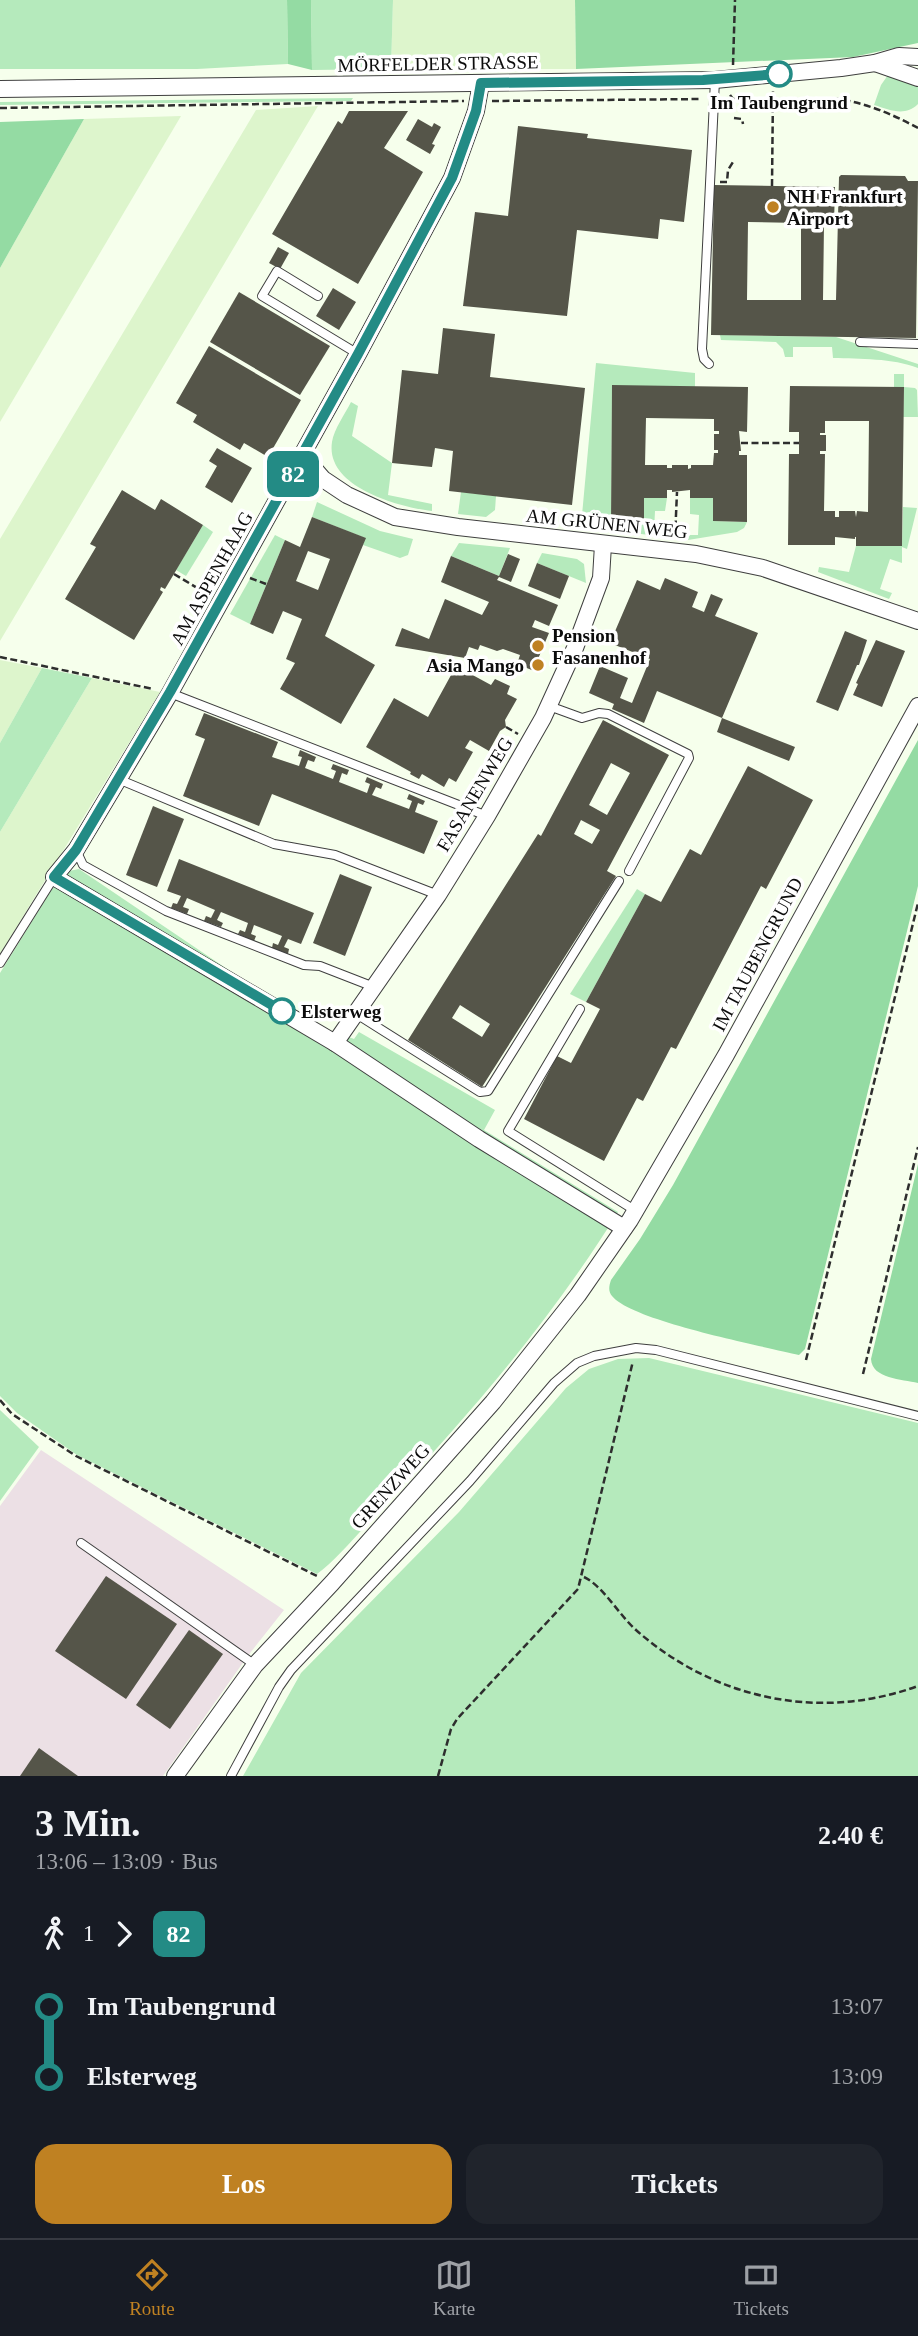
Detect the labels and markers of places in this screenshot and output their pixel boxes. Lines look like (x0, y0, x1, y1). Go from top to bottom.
marker: Im Taubengrund (766, 61, 792, 87)
place label: Im Taubengrund (710, 92, 848, 113)
place label: NH Frankfurt Airport (787, 186, 903, 229)
marker: NH Frankfurt Airport (765, 199, 781, 215)
place label: Pension Fasanenhof (552, 625, 647, 668)
marker: Pension Fasanenhof (530, 638, 546, 654)
place label: Asia Mango (426, 655, 524, 676)
marker: Asia Mango (530, 657, 546, 673)
marker: Elsterweg (269, 998, 295, 1024)
place label: Elsterweg (301, 1001, 382, 1022)

